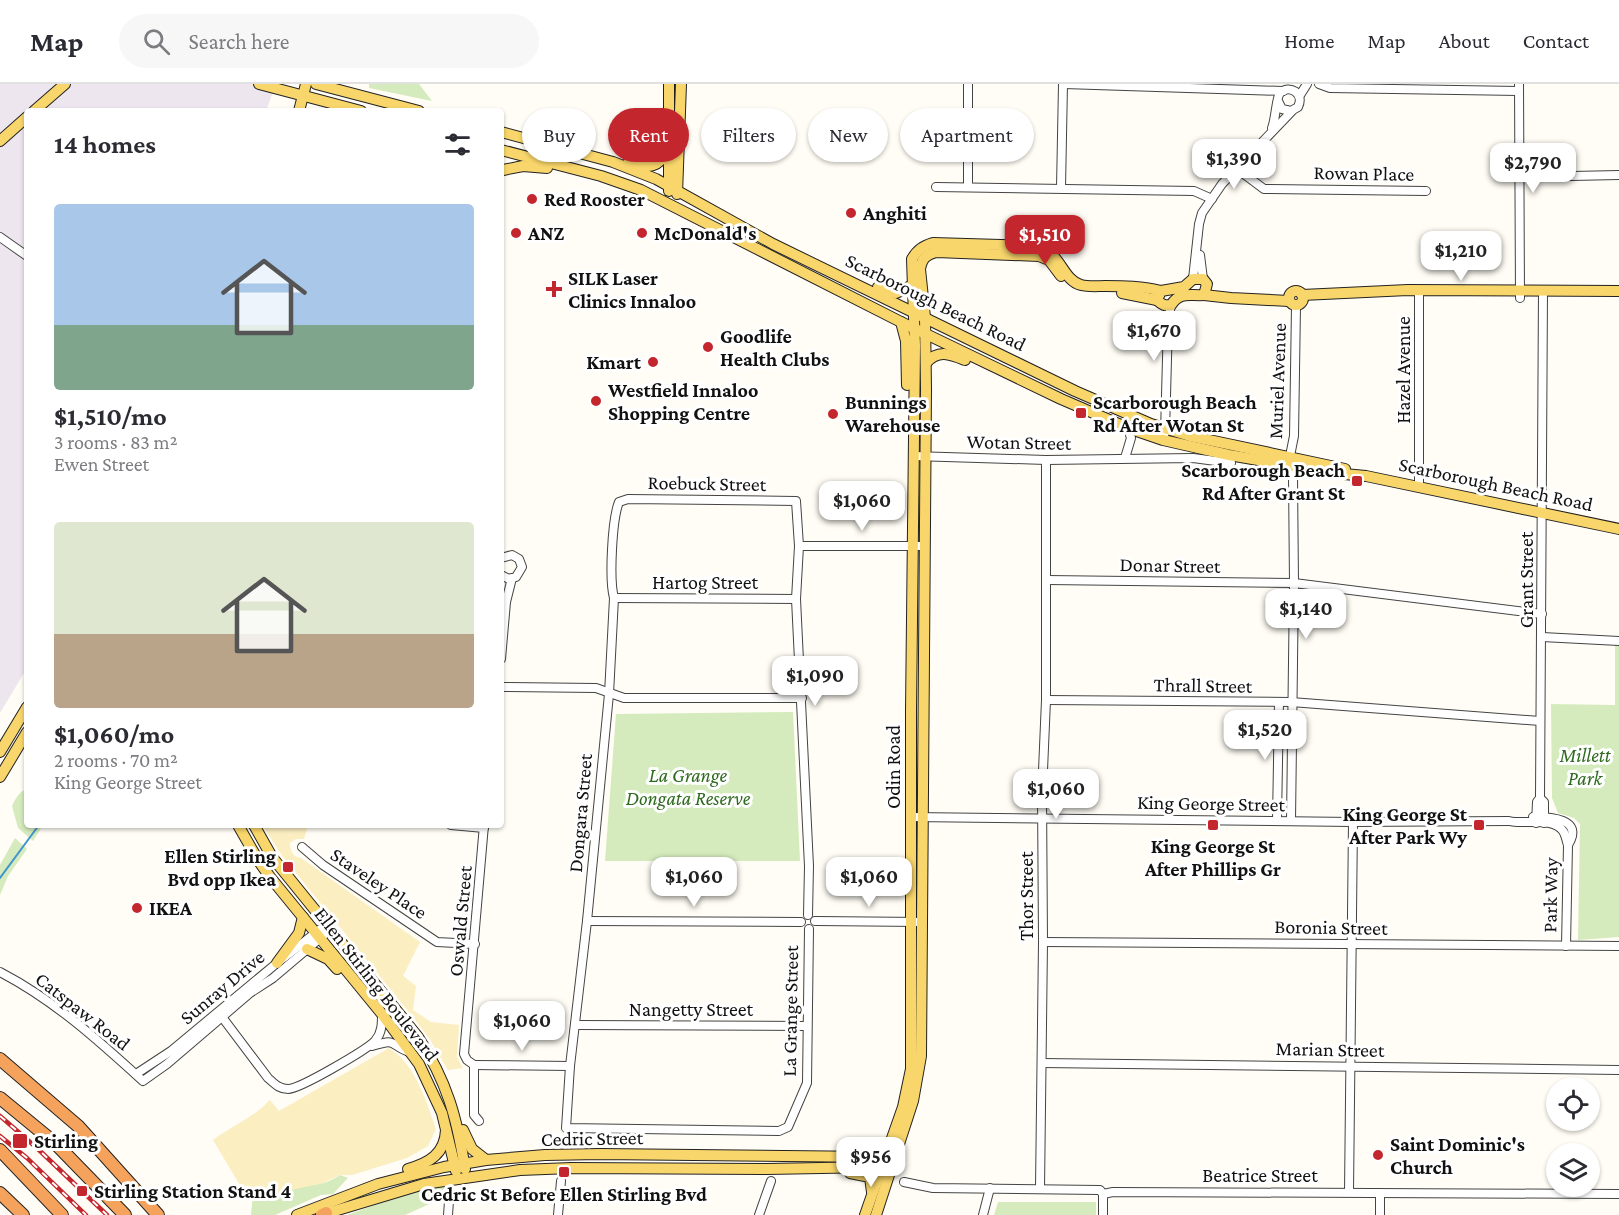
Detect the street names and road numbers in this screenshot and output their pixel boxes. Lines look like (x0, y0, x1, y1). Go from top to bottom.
street label: Rowan Place (1314, 161, 1415, 185)
street label: Scarborough Beach Road (842, 249, 1030, 356)
street label: Hazel Avenue (1392, 316, 1414, 424)
street label: Muriel Avenue (1264, 322, 1290, 439)
street label: Wotan Street (967, 430, 1072, 454)
street label: Scarborough Beach Road (1397, 453, 1595, 516)
street label: Roebuck Street (647, 471, 767, 495)
street label: Grant Street (1515, 531, 1537, 628)
street label: Donar Street (1119, 553, 1221, 577)
street label: Hartog Street (652, 571, 758, 594)
street label: Thrall Street (1153, 673, 1253, 697)
street label: Odin Road (882, 724, 904, 809)
street label: Dongara Street (564, 752, 597, 874)
street label: King George Street (1137, 791, 1286, 816)
street label: Staveley Place (326, 843, 431, 924)
street label: Thor Street (1015, 851, 1037, 941)
street label: Park Way (1538, 856, 1563, 933)
street label: Oswald Street (444, 864, 476, 977)
street label: Ellen Stirling Boulevard (310, 903, 444, 1066)
street label: Boronia Street (1274, 915, 1388, 939)
street label: Sunray Drive (175, 945, 269, 1029)
street label: La Grange Street (778, 945, 803, 1077)
street label: Catspaw Road (31, 967, 135, 1056)
street label: Nangetty Street (629, 998, 754, 1021)
street label: Marian Street (1275, 1037, 1385, 1061)
street label: Cedric Street (541, 1126, 644, 1150)
street label: Beatrice Street (1202, 1164, 1318, 1186)

